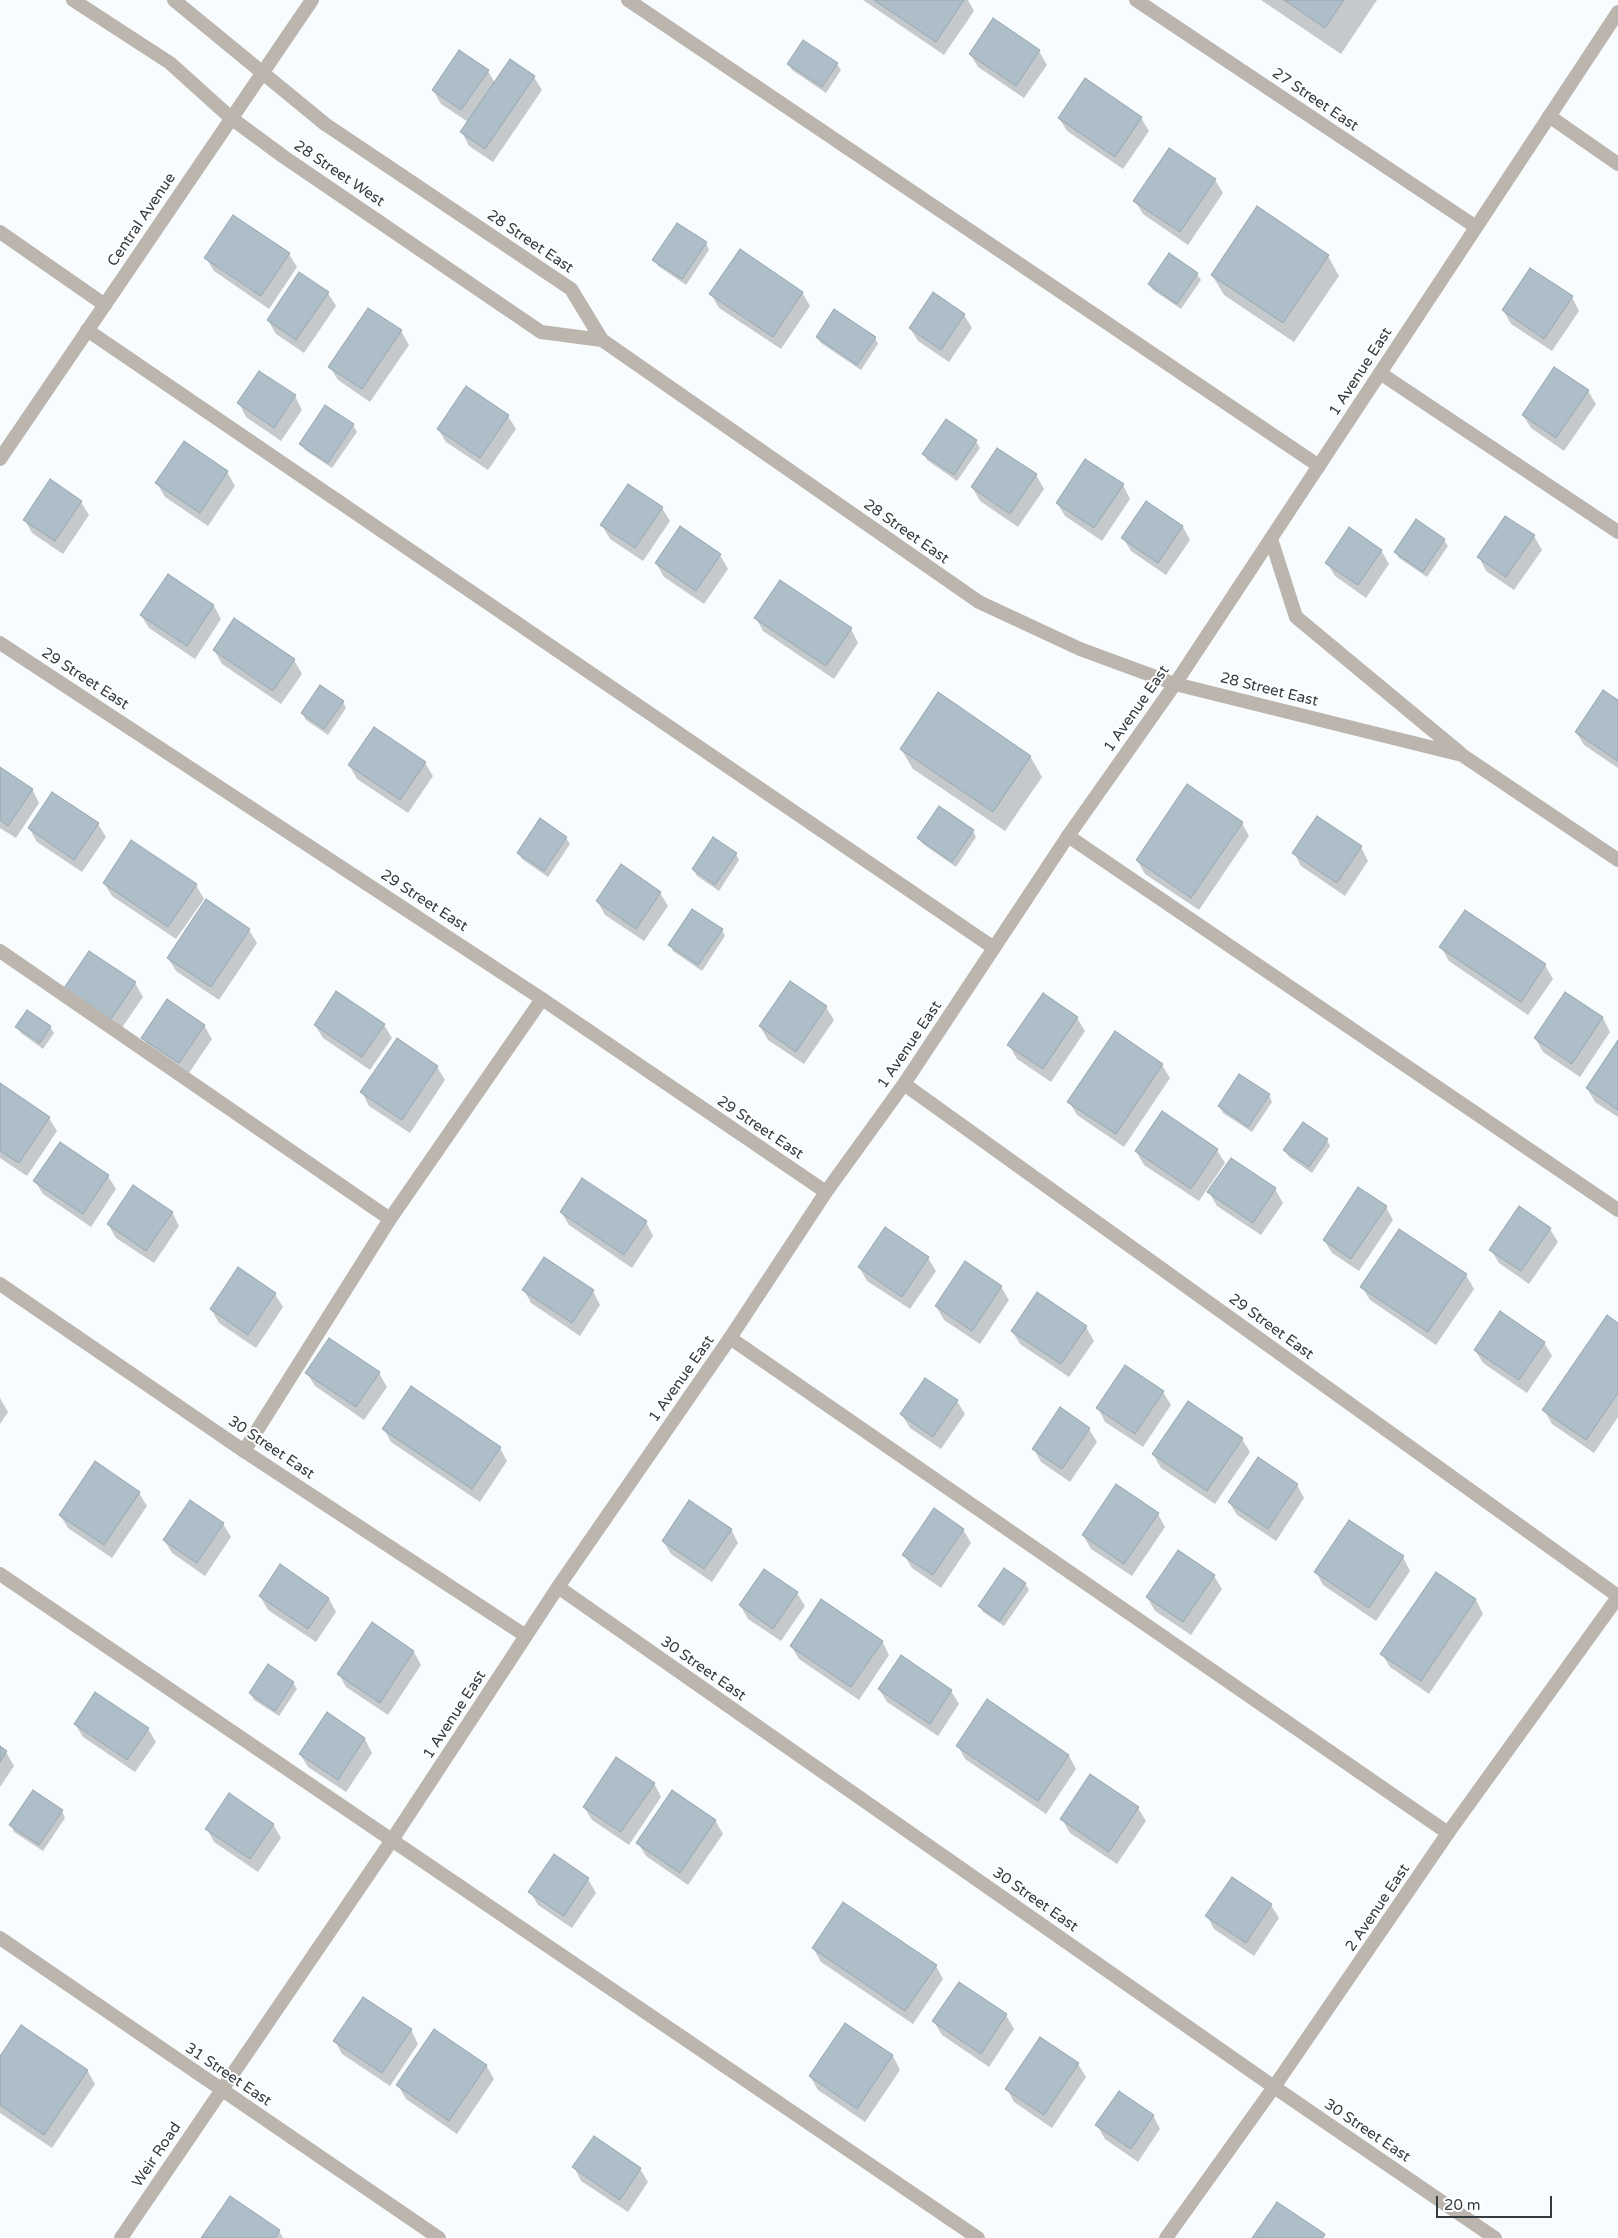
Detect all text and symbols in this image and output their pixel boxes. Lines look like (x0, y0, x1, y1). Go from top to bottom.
street label: 27 Street East (1268, 65, 1362, 135)
street label: 28 Street West (290, 137, 388, 211)
street label: Central Avenue (104, 170, 180, 270)
street label: 28 Street East (483, 207, 577, 277)
street label: 1 Avenue East (1326, 324, 1396, 420)
street label: 28 Street East (860, 496, 952, 568)
street label: 29 Street East (38, 644, 132, 714)
street label: 1 Avenue East (1100, 662, 1174, 756)
street label: 28 Street East (1218, 669, 1320, 711)
street label: 29 Street East (377, 866, 471, 936)
street label: 1 Avenue East (874, 998, 946, 1092)
street label: 29 Street East (713, 1093, 807, 1163)
street label: 29 Street East (1225, 1290, 1317, 1364)
street label: 1 Avenue East (645, 1332, 719, 1426)
street label: 30 Street East (224, 1413, 318, 1483)
street label: 30 Street East (657, 1633, 749, 1705)
street label: 1 Avenue East (420, 1667, 490, 1763)
street label: 2 Avenue East (1342, 1861, 1414, 1955)
street label: 30 Street East (989, 1864, 1081, 1936)
street label: 31 Street East (181, 2040, 275, 2110)
street label: 30 Street East (1320, 2096, 1414, 2166)
street label: Weir Road (129, 2119, 185, 2191)
scale bar (1438, 2186, 1554, 2218)
text: 20 m (1444, 2196, 1481, 2214)

